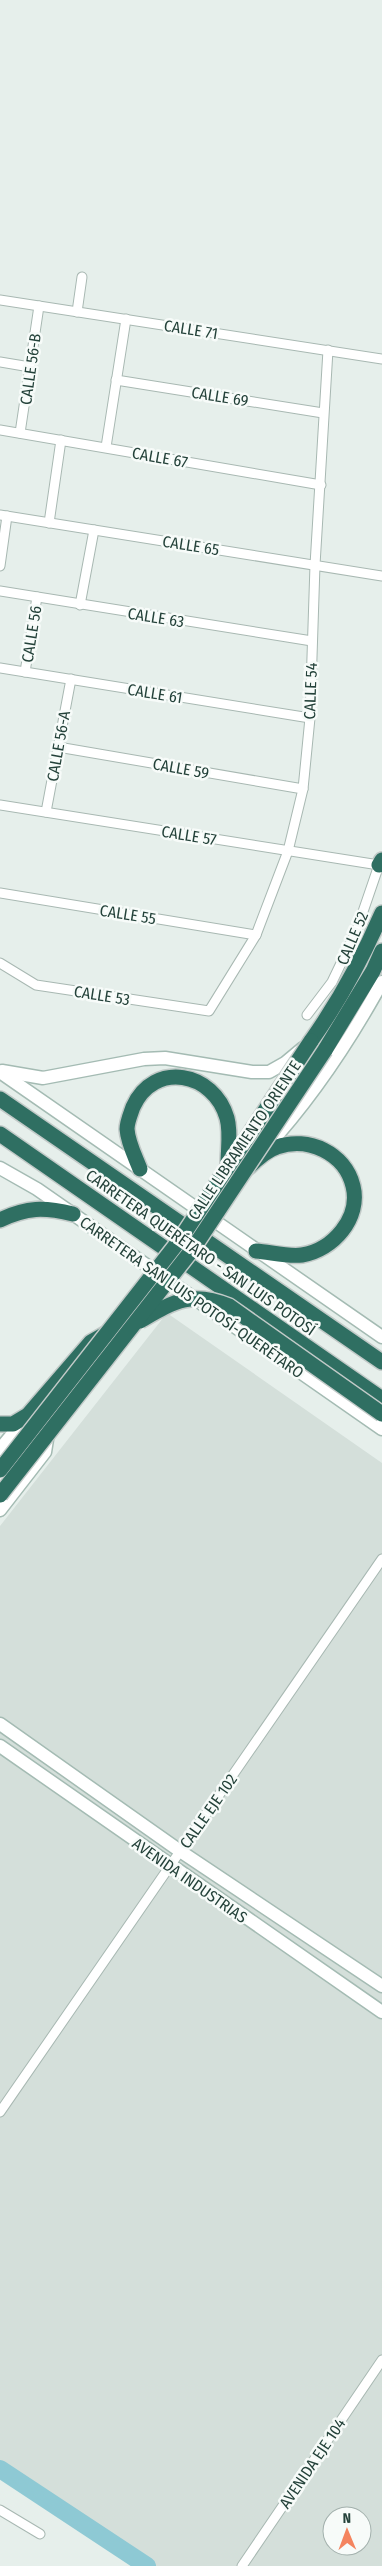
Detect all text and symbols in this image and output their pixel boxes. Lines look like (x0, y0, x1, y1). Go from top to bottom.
street label: CALLE 71 (163, 316, 219, 343)
street label: CALLE 56-B (16, 332, 45, 406)
street label: CALLE 69 (190, 383, 250, 410)
street label: CALLE 67 (131, 443, 190, 472)
street label: CALLE 65 (161, 532, 221, 559)
street label: CALLE 56 (18, 604, 45, 664)
street label: CALLE 63 (126, 604, 186, 631)
street label: CALLE 54 (300, 662, 321, 720)
street label: CALLE 61 (126, 680, 184, 707)
street label: CALLE 56-A (43, 709, 74, 783)
street label: CALLE 59 (151, 754, 211, 783)
street label: CALLE 57 (160, 822, 218, 849)
street label: CALLE 55 (98, 901, 157, 928)
street label: CALLE 52 (333, 909, 372, 968)
street label: CALLE 53 (73, 982, 131, 1009)
street label: CALLE LIBRAMIENTO ORIENTE (184, 1057, 305, 1223)
street label: CARRETERA QUERÉTARO - SAN LUIS POTOSÍ (82, 1165, 319, 1339)
street label: CARRETERA SAN LUIS POTOSÍ-QUERÉTARO (76, 1213, 307, 1382)
street label: CALLE EJE 102 (176, 1770, 241, 1852)
street label: AVENIDA INDUSTRIAS (129, 1834, 251, 1927)
street label: AVENIDA EJE 104 (275, 2414, 350, 2512)
north arrow (322, 2506, 372, 2556)
text: N (342, 2510, 351, 2527)

